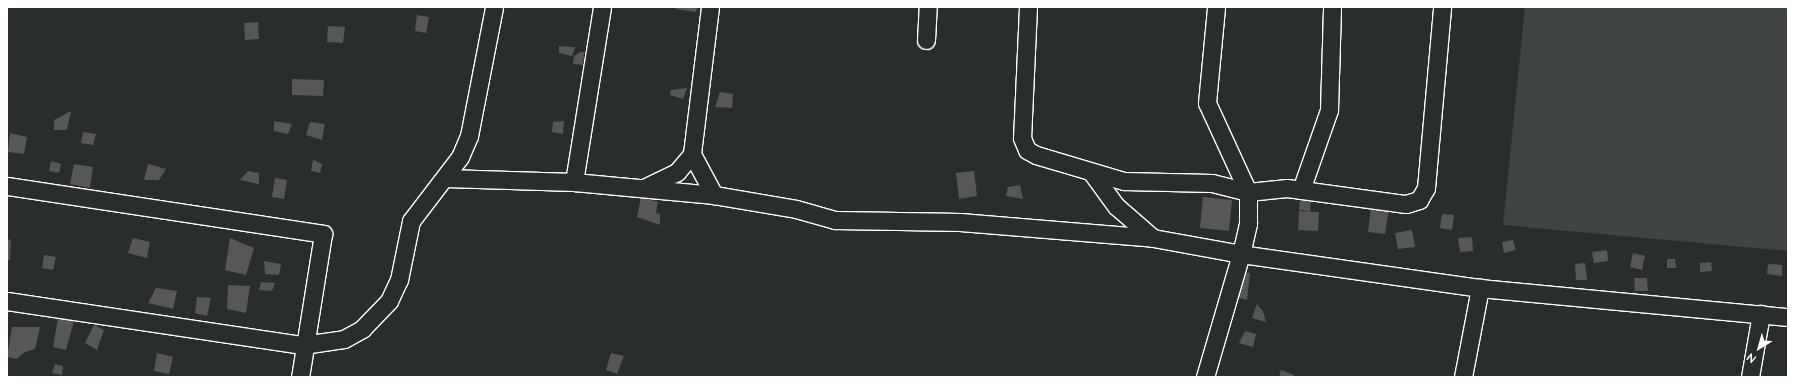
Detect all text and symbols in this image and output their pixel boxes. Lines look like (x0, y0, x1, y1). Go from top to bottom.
north arrow (1739, 328, 1779, 368)
text: N (1744, 350, 1759, 366)

